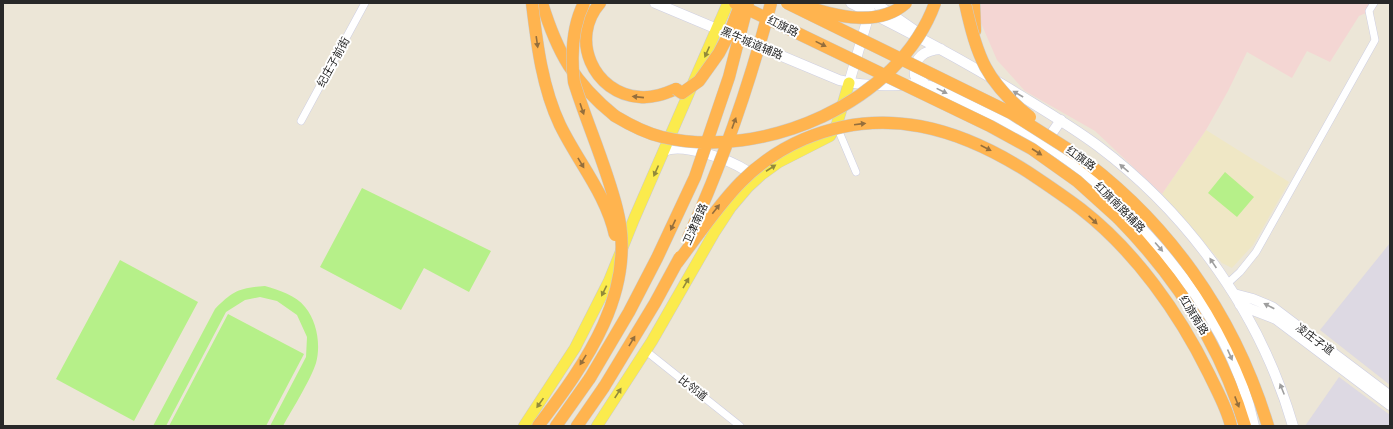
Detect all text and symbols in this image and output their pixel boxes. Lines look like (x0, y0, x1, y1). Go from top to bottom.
street label: 红旗路 (766, 13, 800, 39)
street label: 黑牛城道辅路 (719, 25, 785, 61)
street label: 纪庄子前街 (314, 35, 352, 89)
one-way arrow (534, 36, 540, 48)
one-way arrow (815, 41, 826, 47)
one-way arrow (704, 46, 711, 58)
one-way arrow (936, 88, 948, 94)
one-way arrow (1012, 91, 1024, 98)
one-way arrow (632, 93, 644, 100)
one-way arrow (580, 103, 586, 115)
one-way arrow (732, 117, 738, 129)
one-way arrow (854, 121, 866, 127)
street label: 红旗路 (1064, 144, 1098, 172)
one-way arrow (980, 145, 992, 151)
one-way arrow (1032, 148, 1042, 156)
one-way arrow (577, 158, 585, 168)
one-way arrow (766, 164, 776, 172)
one-way arrow (1119, 164, 1130, 173)
one-way arrow (652, 166, 658, 178)
street label: 红旗南路辅路 (1092, 179, 1148, 235)
street label: 卫津南路 (681, 201, 709, 247)
one-way arrow (712, 203, 720, 214)
one-way arrow (1088, 216, 1099, 225)
one-way arrow (670, 219, 676, 231)
one-way arrow (1154, 242, 1163, 252)
one-way arrow (1209, 257, 1217, 268)
one-way arrow (683, 277, 690, 289)
one-way arrow (601, 285, 607, 296)
street label: 红旗南路 (1177, 293, 1211, 337)
one-way arrow (1263, 303, 1275, 309)
street label: 凌庄子道 (1294, 321, 1336, 357)
one-way arrow (628, 335, 635, 347)
one-way arrow (1227, 350, 1233, 361)
one-way arrow (579, 354, 586, 366)
street label: 比邻道 (676, 373, 710, 403)
one-way arrow (1278, 382, 1284, 394)
one-way arrow (614, 388, 622, 398)
one-way arrow (1235, 397, 1241, 409)
one-way arrow (536, 398, 544, 408)

